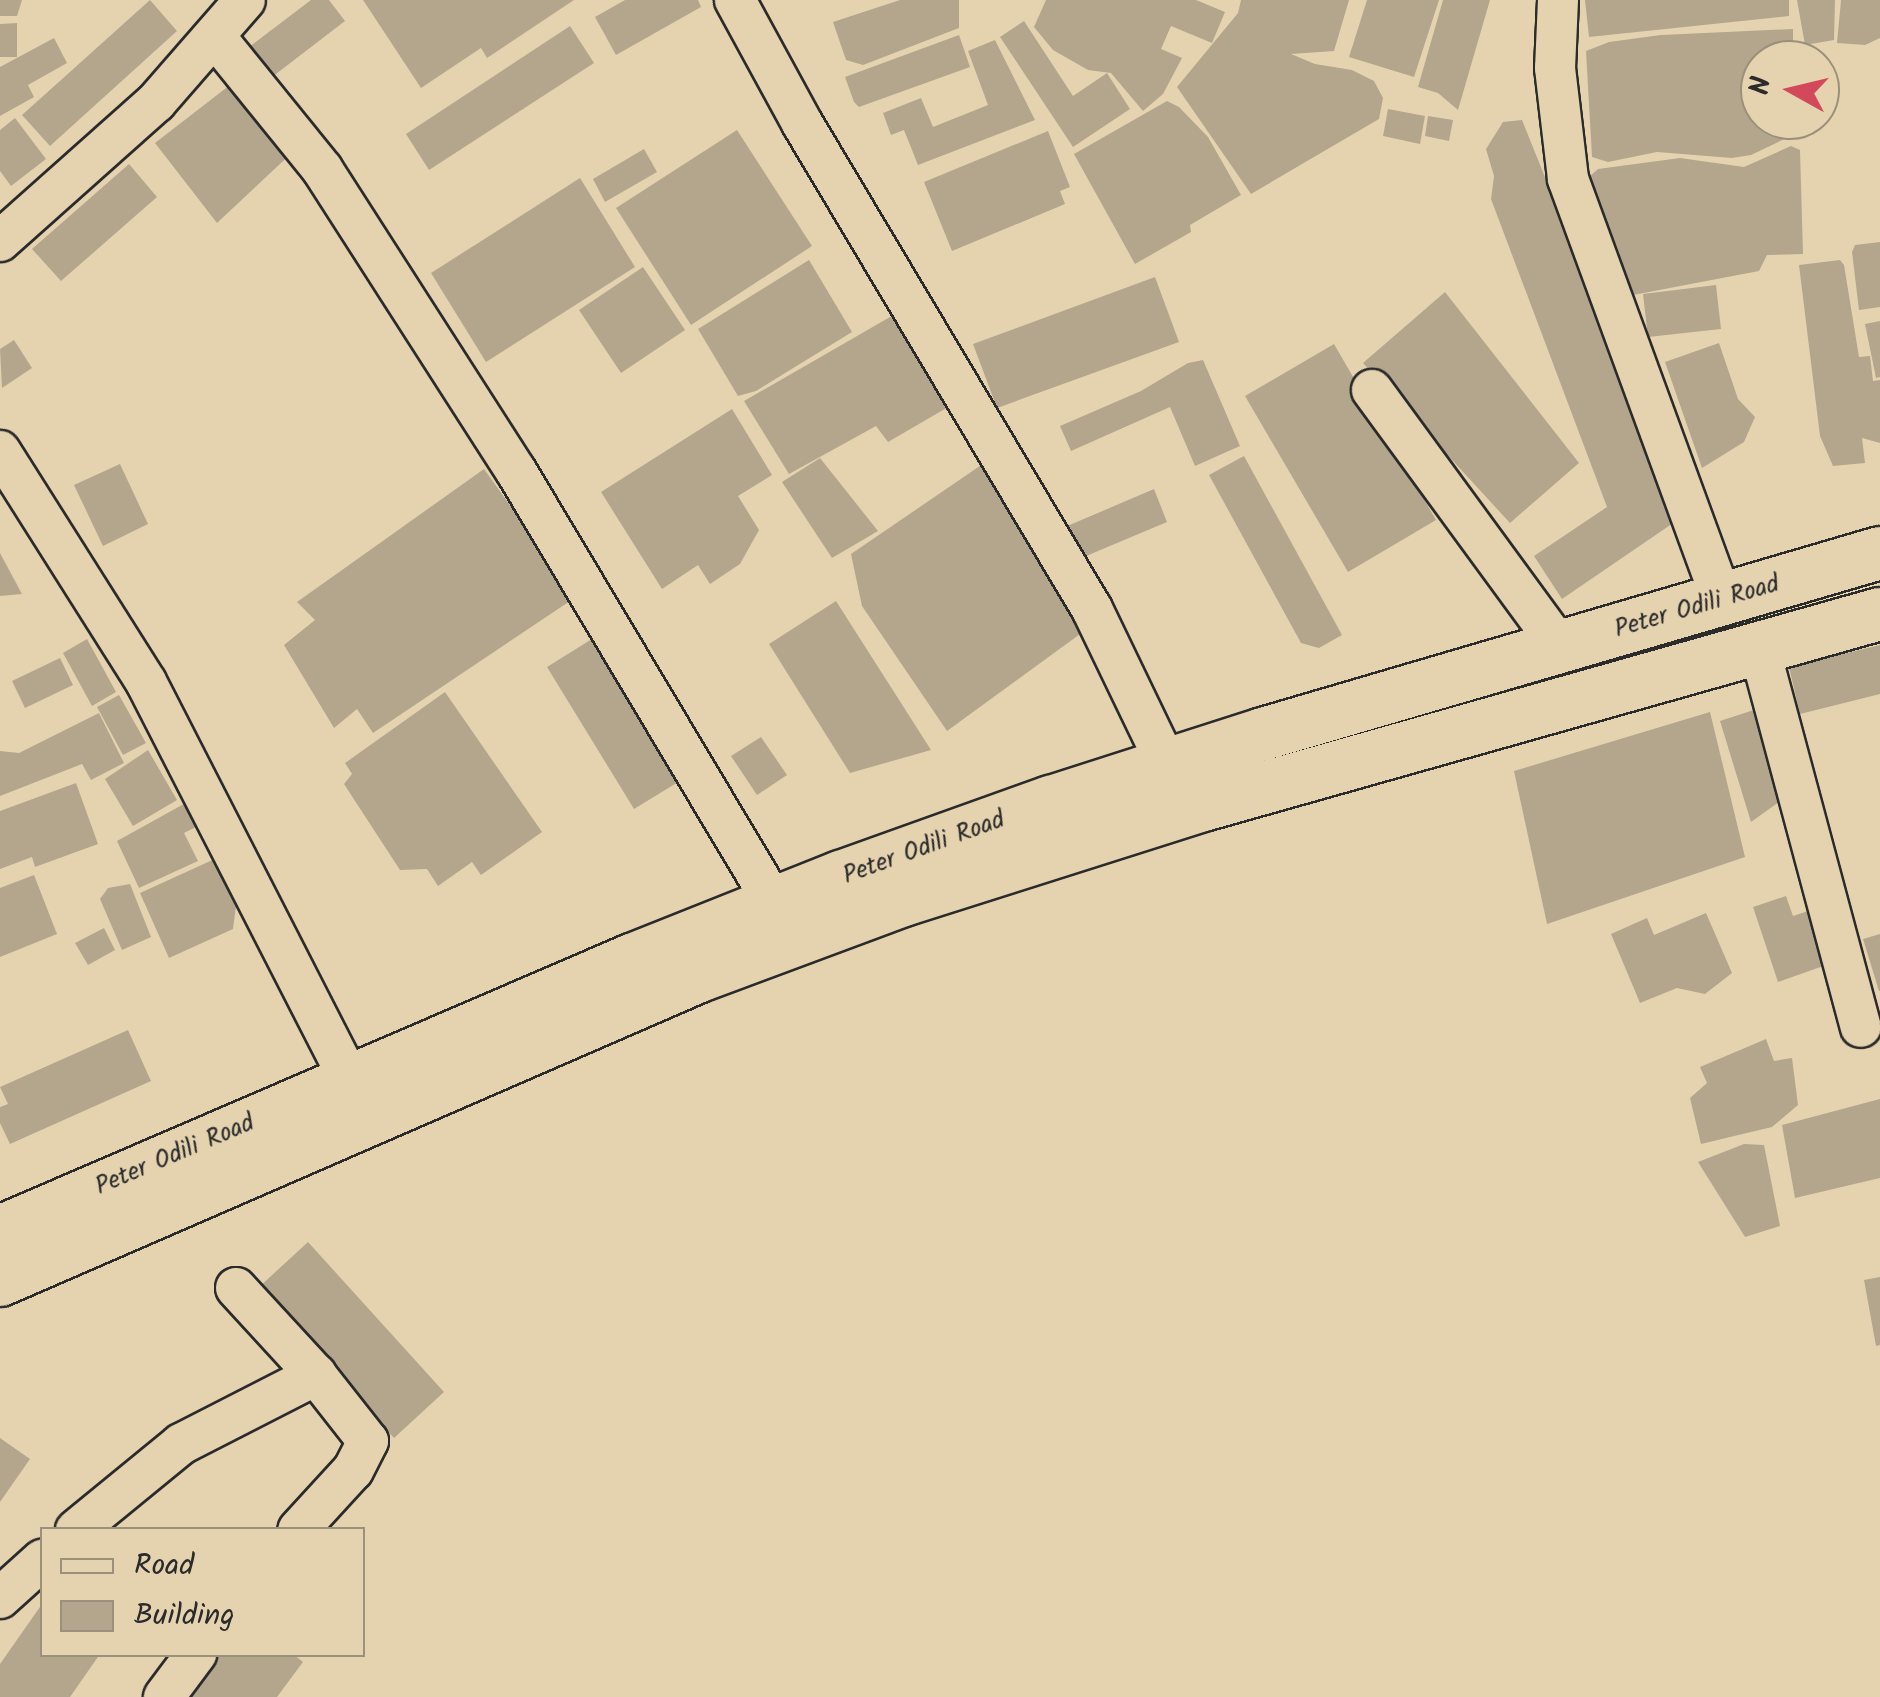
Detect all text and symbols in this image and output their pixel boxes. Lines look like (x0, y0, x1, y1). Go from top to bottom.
north arrow (1740, 40, 1840, 140)
text: N (1738, 74, 1785, 98)
street label: Peter Odili Road (1611, 569, 1783, 645)
street label: Peter Odili Road (839, 805, 1009, 891)
street label: Peter Odili Road (91, 1108, 259, 1202)
legend (40, 1527, 365, 1657)
text: Road (134, 1542, 194, 1590)
text: Building (134, 1592, 234, 1640)

